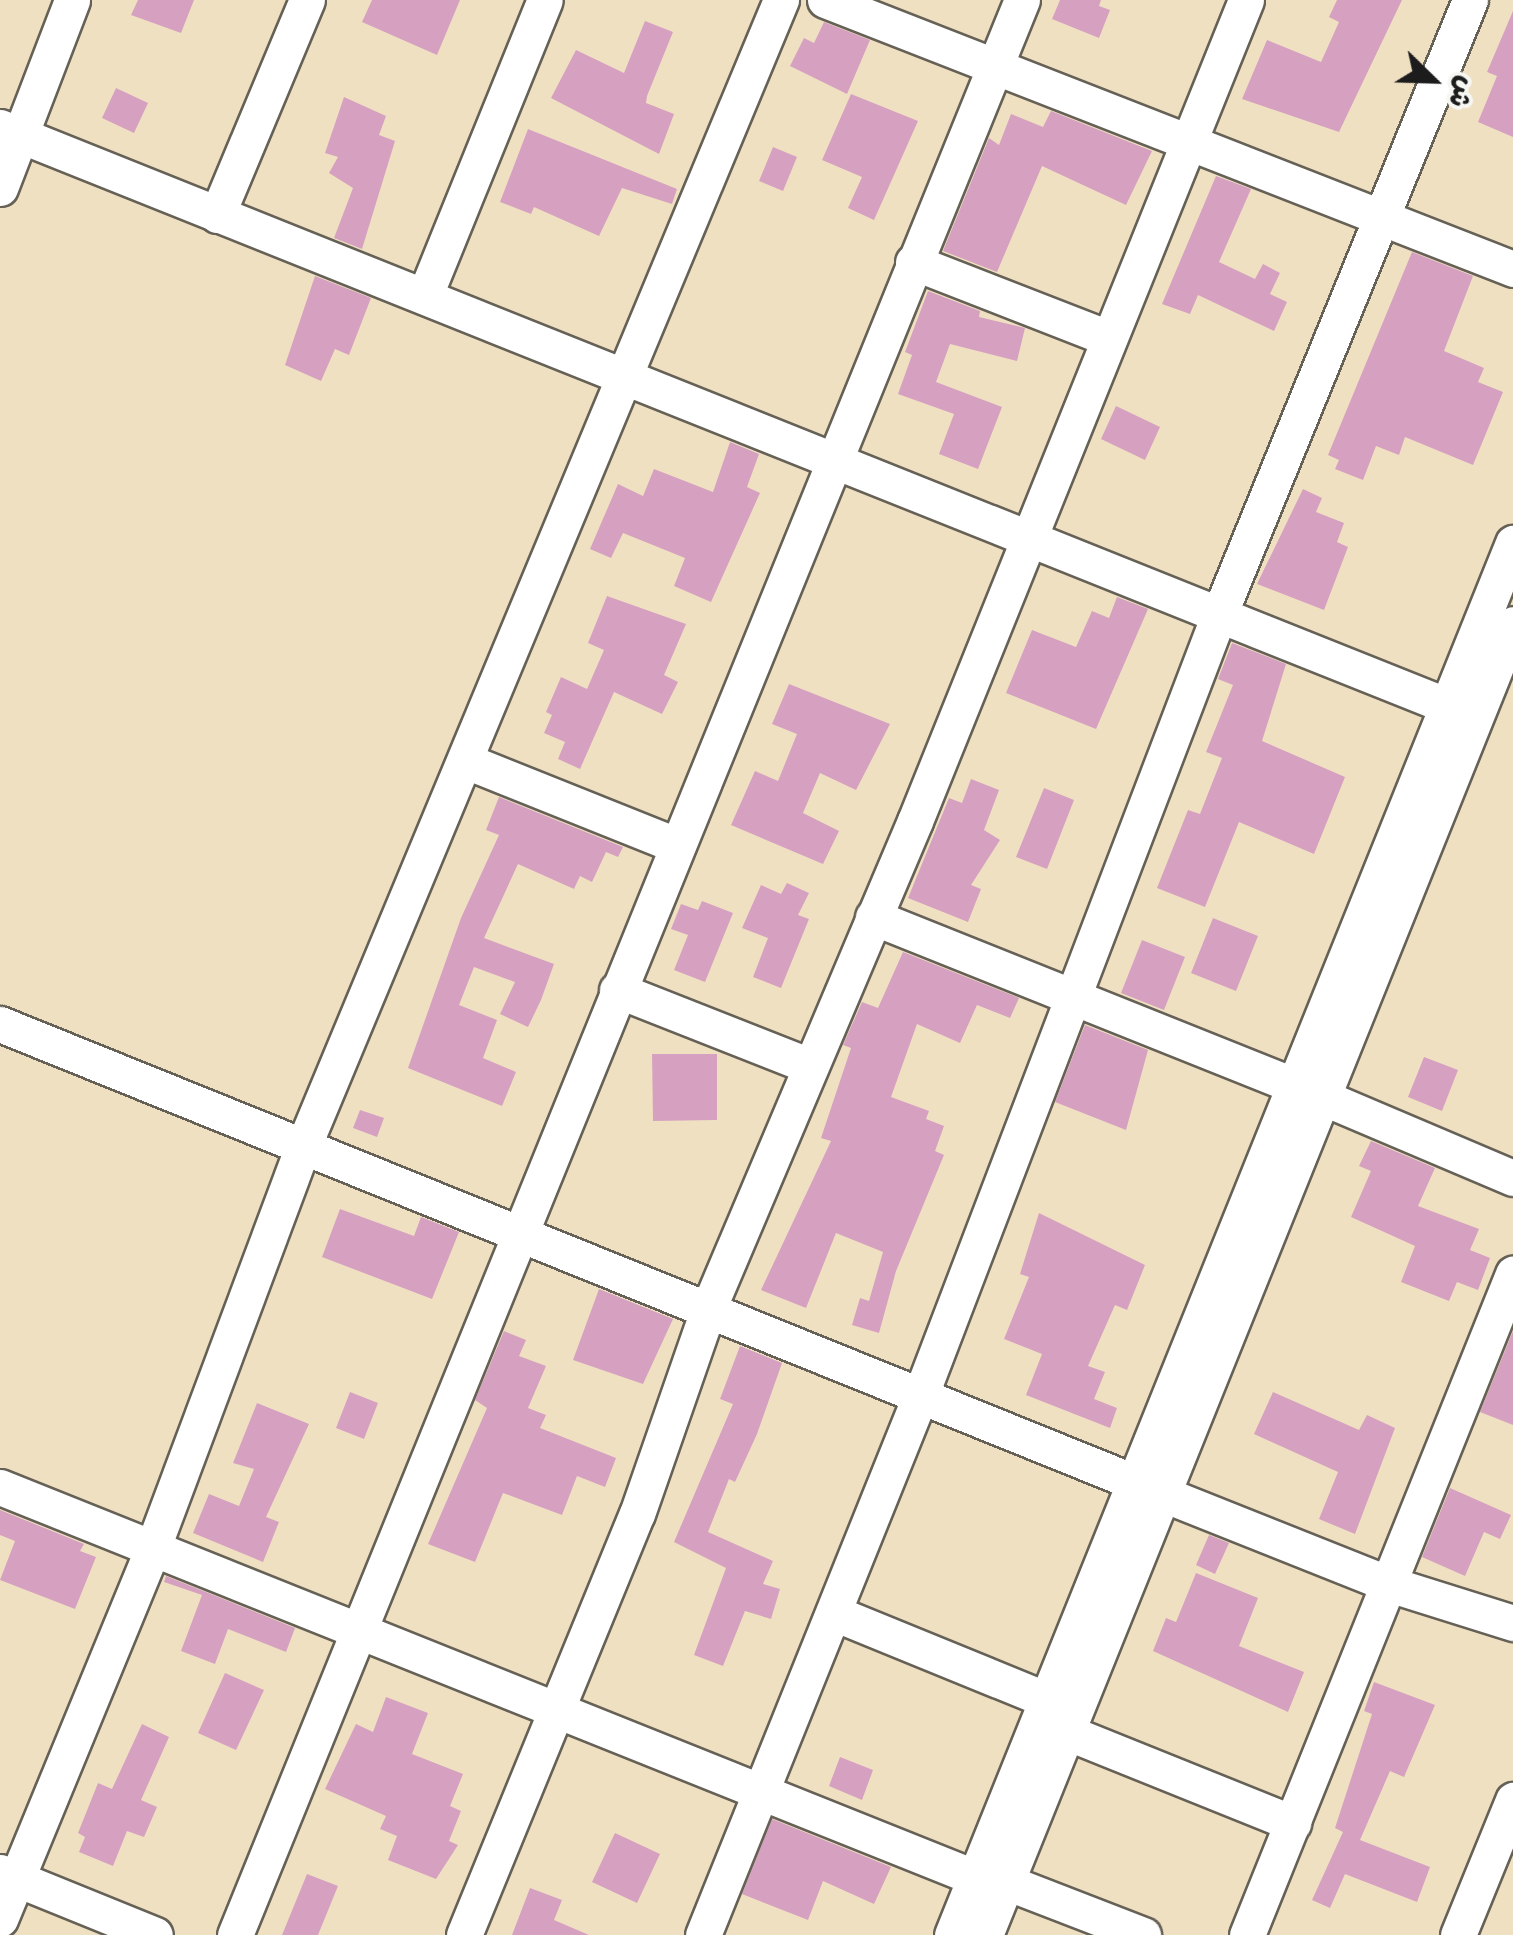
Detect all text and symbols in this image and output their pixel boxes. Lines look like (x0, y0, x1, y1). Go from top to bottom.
north arrow (1383, 30, 1483, 130)
text: ش (1438, 71, 1484, 113)

